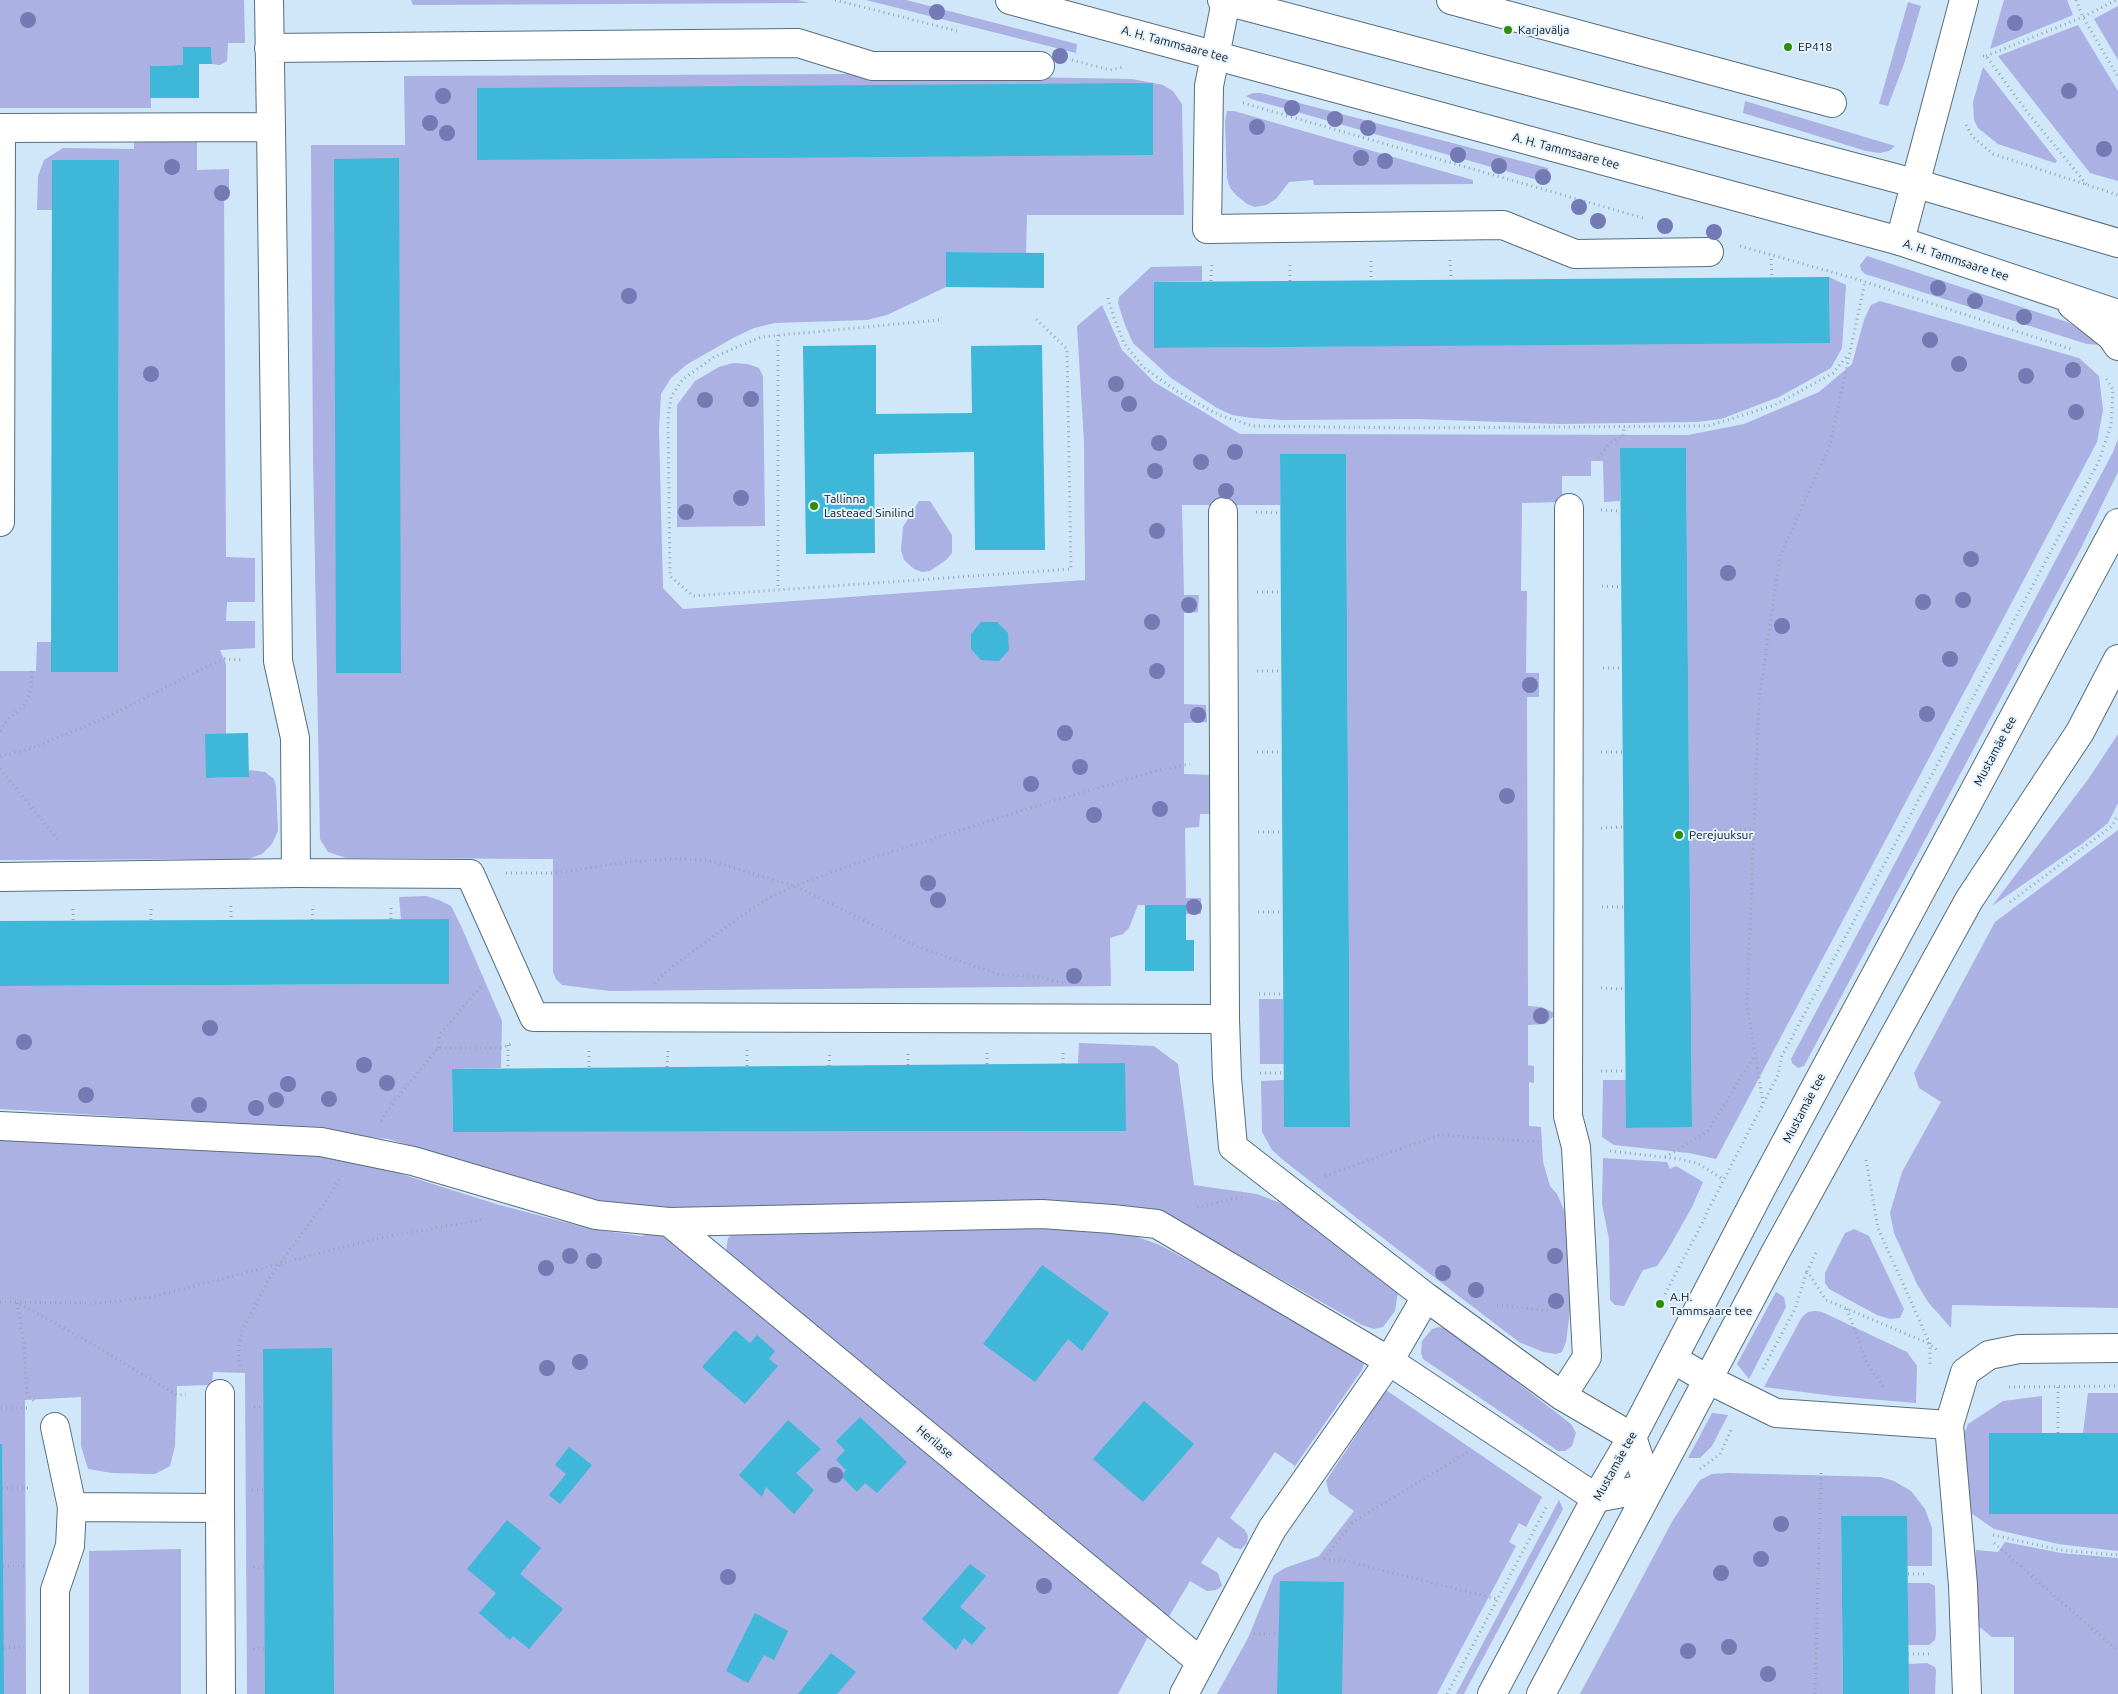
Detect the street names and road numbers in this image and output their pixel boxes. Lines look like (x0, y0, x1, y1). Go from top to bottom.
street label: A. H. Tammsaare tee (1120, 23, 1230, 65)
street label: A. H. Tammsaare tee (1511, 130, 1621, 172)
street label: A. H. Tammsaare tee (1901, 236, 2011, 284)
street label: Mustamäe tee (1971, 714, 2019, 788)
street label: Mustamäe tee (1780, 1071, 1828, 1145)
street label: Herilase (914, 1422, 956, 1462)
street label: Mustamäe tee (1590, 1429, 1640, 1503)

